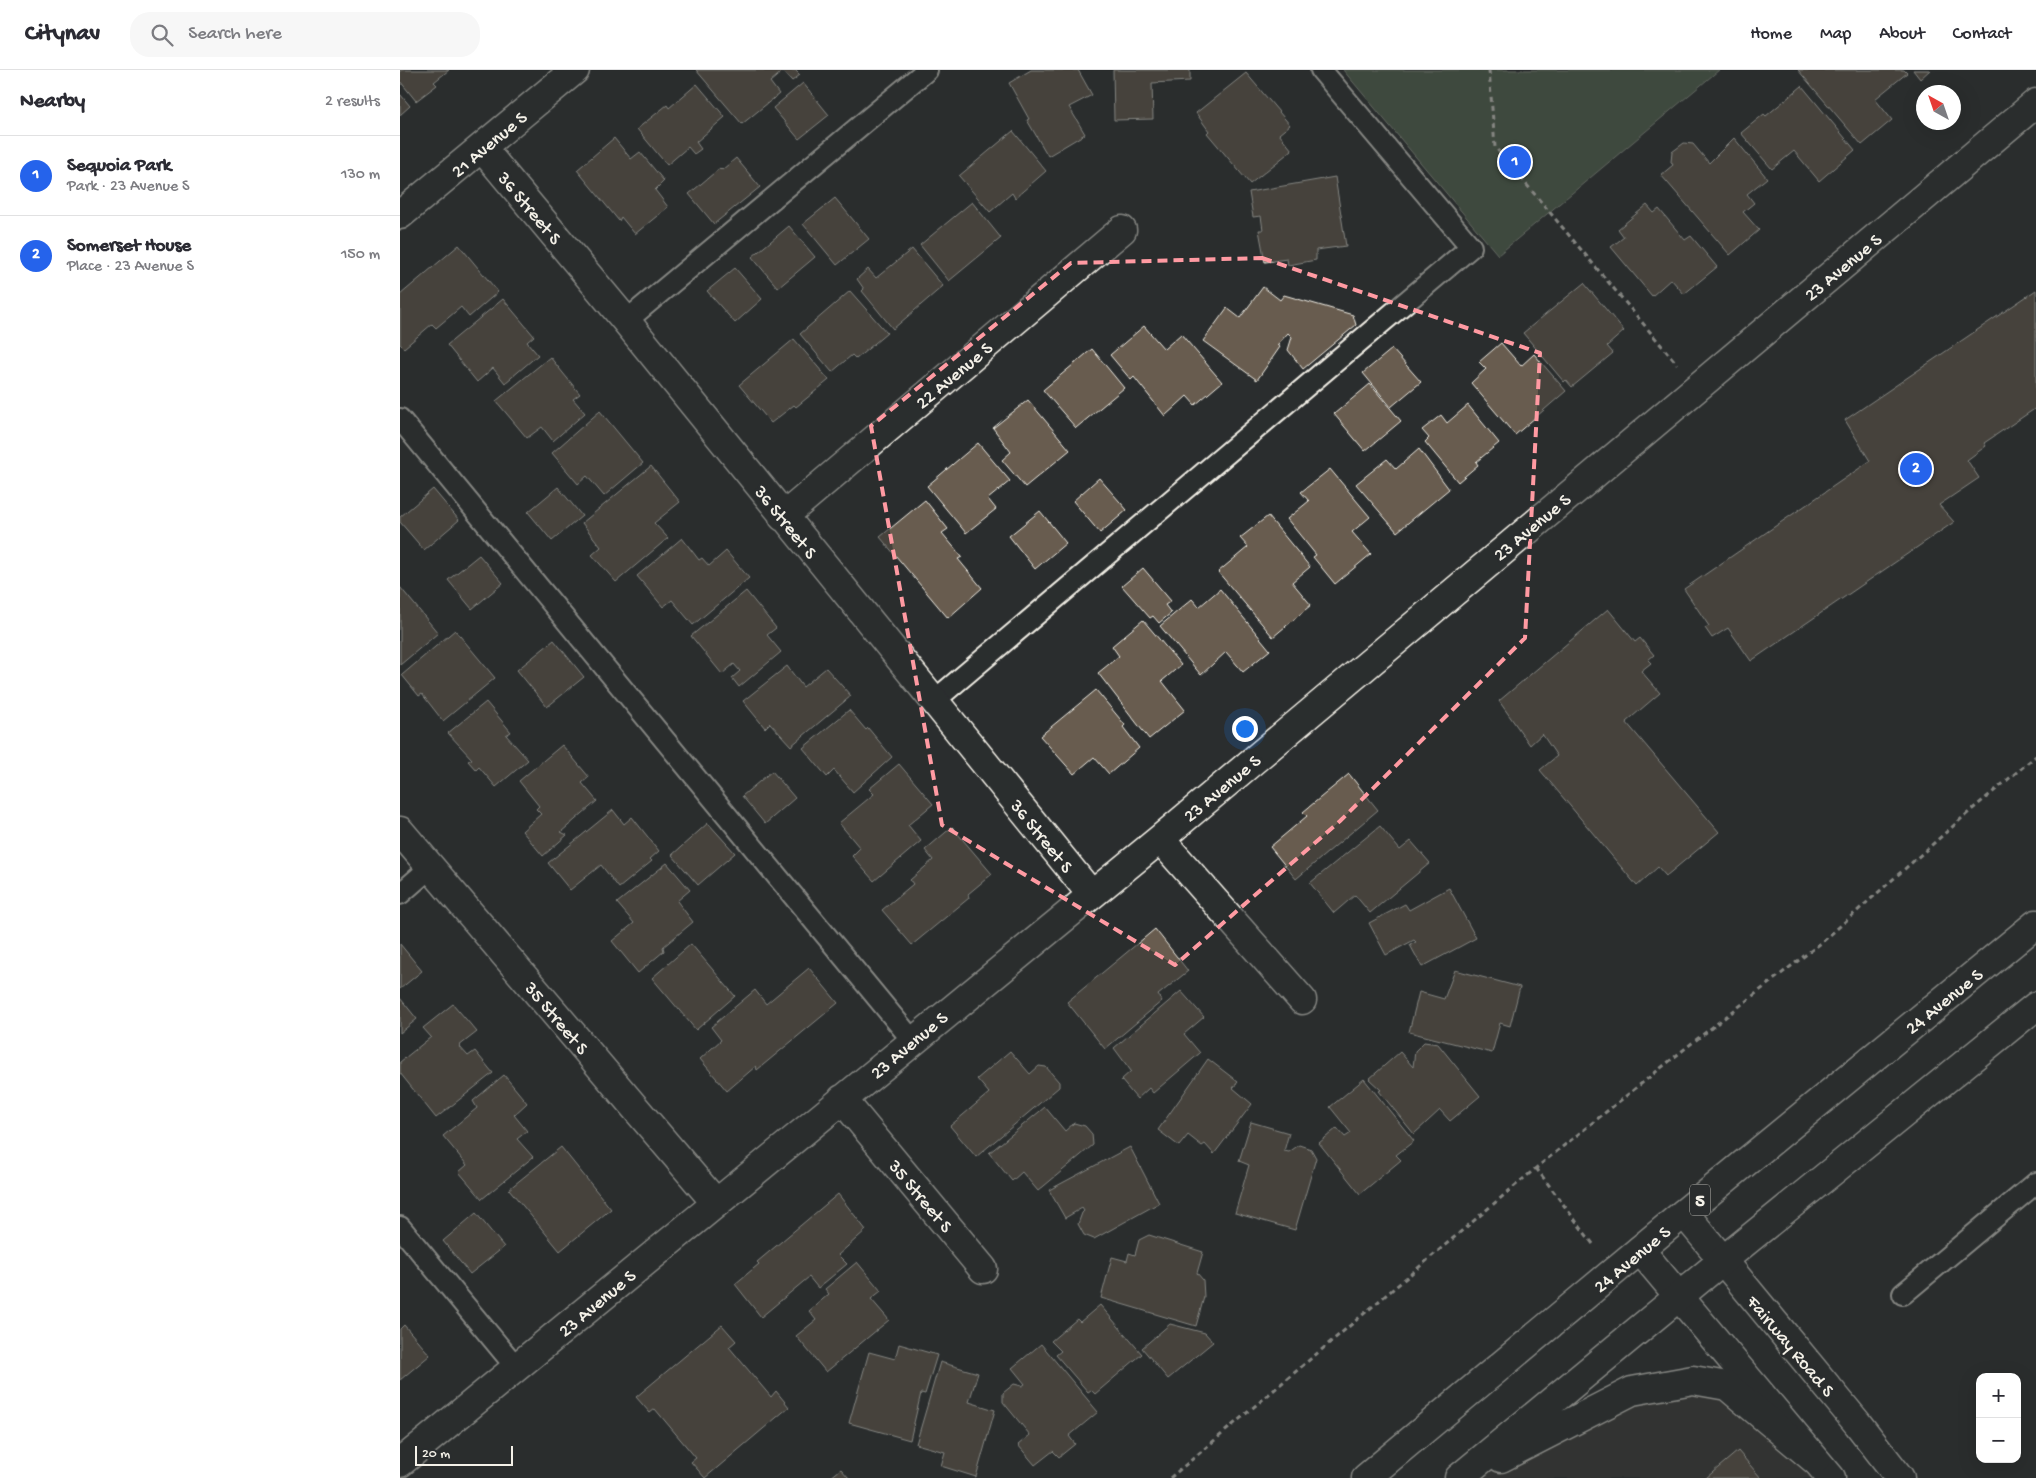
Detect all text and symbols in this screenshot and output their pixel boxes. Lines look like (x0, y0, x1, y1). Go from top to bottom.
search box (130, 12, 480, 57)
text: Citynav (25, 20, 100, 49)
icon: search (148, 21, 176, 49)
text: Search here (188, 23, 282, 46)
text: Home (1750, 24, 1792, 45)
text: Map (1820, 24, 1851, 45)
text: About (1879, 24, 1925, 45)
text: Contact (1953, 24, 2011, 45)
north arrow (1916, 85, 1961, 130)
text: Nearby (20, 90, 85, 115)
text: 2 results (325, 93, 380, 112)
street label: 21 Avenue S (448, 107, 533, 184)
pin: 1 (1499, 143, 1531, 181)
text: Sequoia Park (67, 155, 171, 178)
text: 1 (33, 166, 39, 185)
text: 130 m (341, 166, 380, 185)
street label: 36 Street S (491, 167, 566, 250)
text: Park · 23 Avenue S (67, 178, 189, 197)
street label: 23 Avenue S (1801, 230, 1888, 308)
text: Somerset House (67, 235, 191, 258)
text: 2 (32, 246, 40, 265)
text: 150 m (341, 246, 380, 265)
text: Place · 23 Avenue S (67, 258, 194, 277)
street label: 22 Avenue S (912, 338, 999, 416)
pin: 2 (1900, 450, 1932, 488)
street label: 36 Street S (747, 481, 821, 565)
street label: 23 Avenue S (1490, 490, 1577, 568)
your location (1232, 716, 1258, 742)
street label: 23 Avenue S (1180, 751, 1267, 829)
street label: 36 Street S (1003, 795, 1077, 879)
street label: 24 Avenue S (1902, 964, 1989, 1041)
street label: 35 Street S (517, 977, 593, 1061)
street label: 23 Avenue S (867, 1008, 954, 1086)
street label: 35 Street S (881, 1155, 957, 1239)
road number: 5 (1690, 1184, 1710, 1216)
street label: 24 Avenue S (1590, 1222, 1677, 1299)
street label: 23 Avenue S (555, 1266, 642, 1344)
street label: Fairway Road S (1740, 1291, 1838, 1403)
map controls (1976, 1373, 2021, 1463)
button: + (1976, 1373, 2021, 1418)
button: − (1976, 1418, 2021, 1463)
scale bar (415, 1443, 512, 1466)
text: 20 m (422, 1446, 450, 1463)

